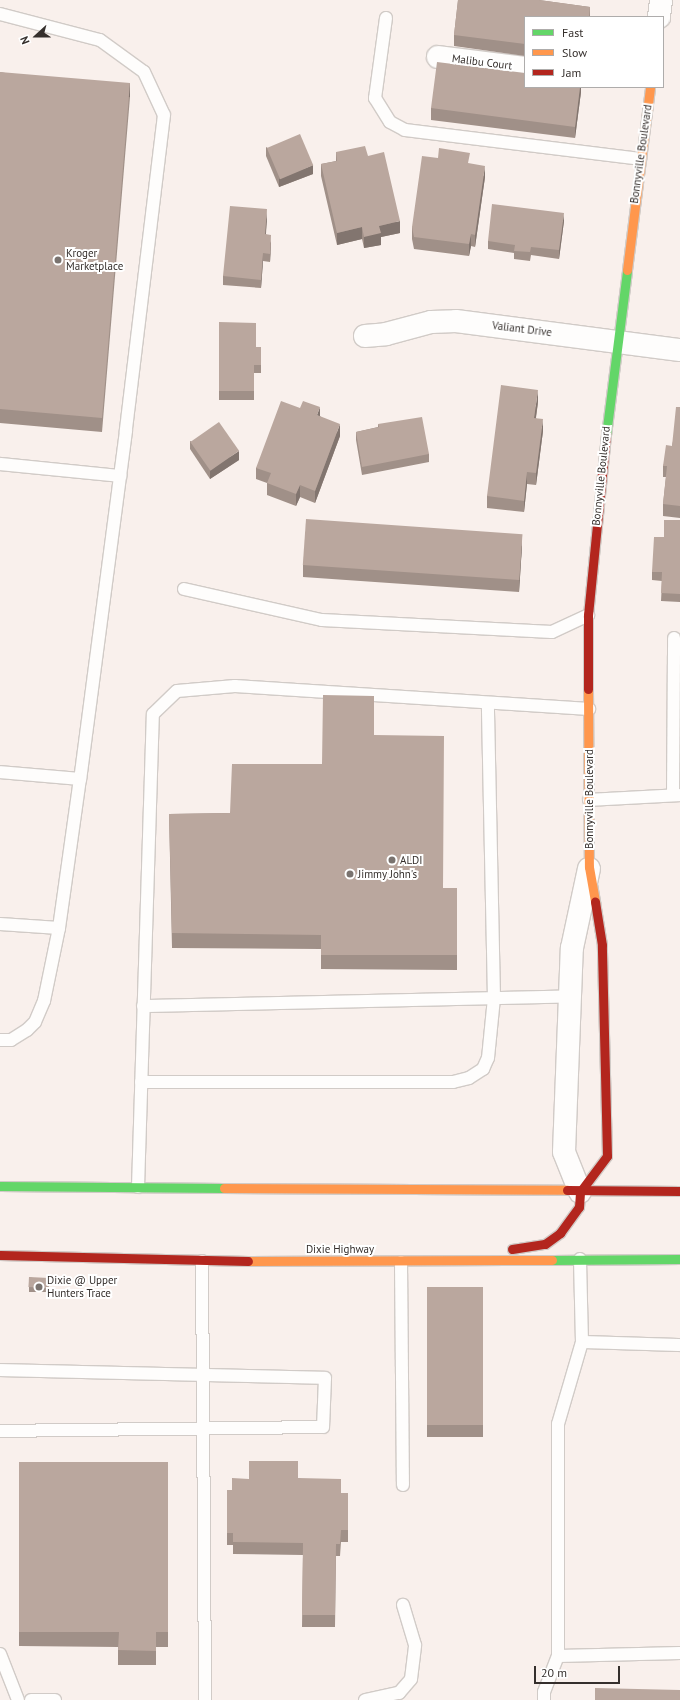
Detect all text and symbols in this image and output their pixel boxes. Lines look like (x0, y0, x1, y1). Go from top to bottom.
north arrow (16, 16, 56, 56)
legend (524, 16, 664, 88)
text: Fast (562, 25, 583, 40)
text: N (17, 34, 33, 46)
text: Slow (562, 45, 587, 60)
street label: Malibu Court (451, 52, 513, 72)
text: Jam (562, 65, 581, 80)
street label: Bonnyville Boulevard (628, 104, 654, 204)
place label: Kroger Marketplace (66, 247, 123, 273)
marker: Kroger Marketplace (53, 255, 63, 265)
street label: Valiant Drive (491, 319, 553, 339)
street label: Bonnyville Boulevard (589, 426, 613, 526)
street label: Bonnyville Boulevard (582, 749, 596, 849)
place label: ALDI (400, 853, 423, 867)
marker: ALDI (387, 855, 397, 865)
place label: Jimmy John's (358, 867, 418, 881)
marker: Jimmy John's (345, 869, 355, 879)
street label: Dixie Highway (306, 1242, 374, 1256)
place label: Dixie @ Upper Hunters Trace (47, 1274, 117, 1300)
marker: Dixie @ Upper Hunters Trace (34, 1282, 44, 1292)
scale bar (536, 1658, 622, 1684)
text: 20 m (541, 1665, 567, 1680)

